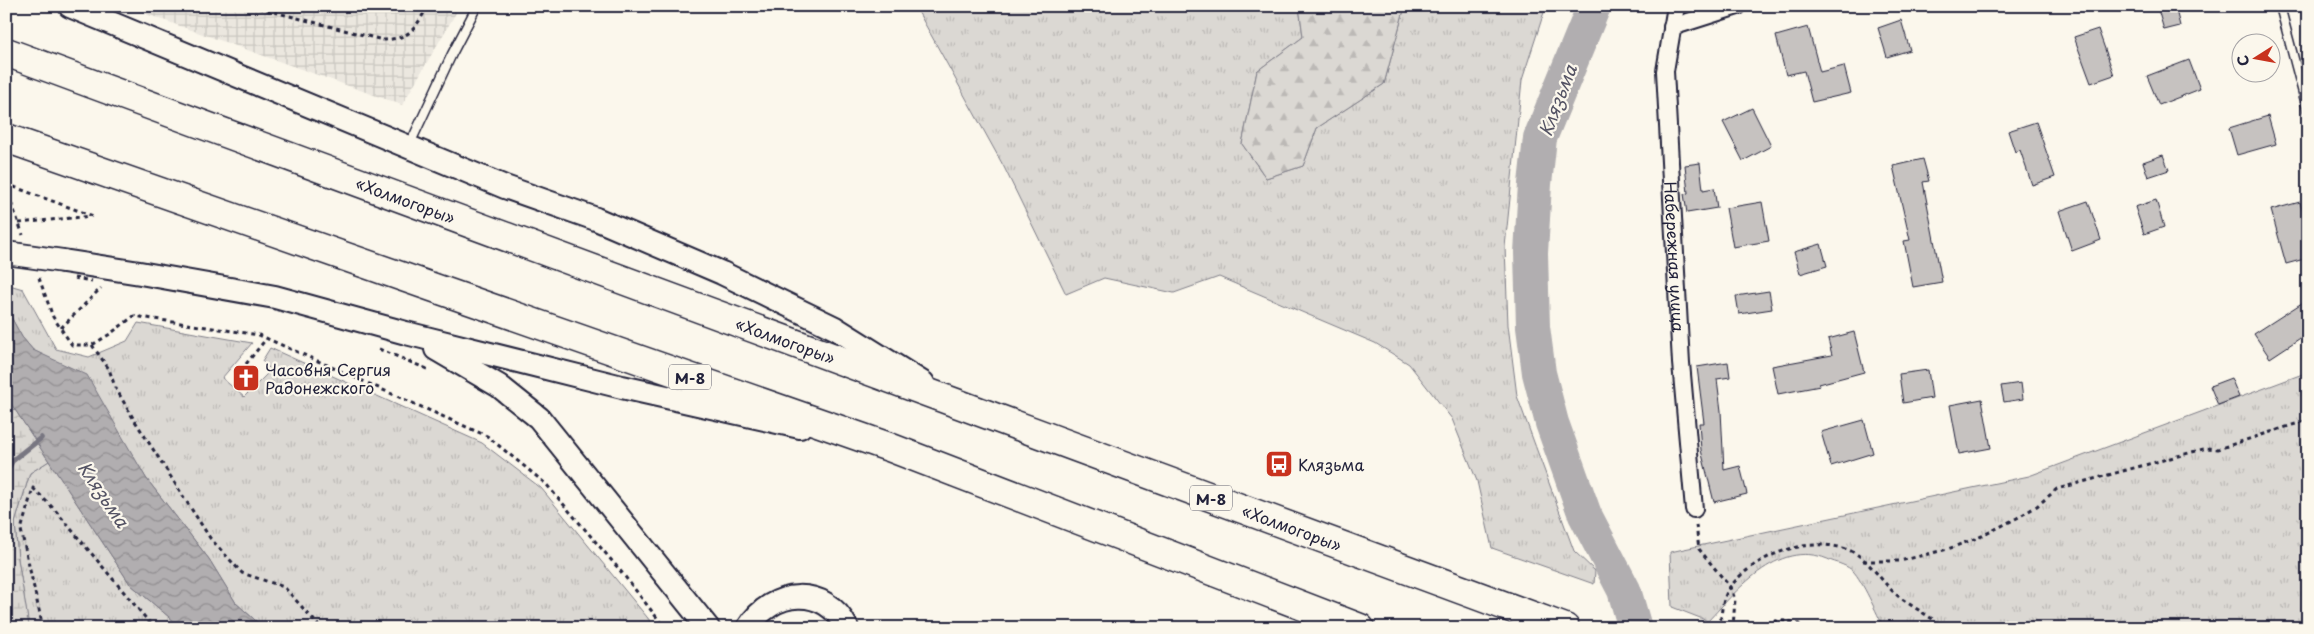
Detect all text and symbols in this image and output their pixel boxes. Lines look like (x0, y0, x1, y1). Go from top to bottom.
north arrow (2232, 32, 2282, 82)
text: С (2231, 53, 2254, 68)
water label: Клязьма (1531, 59, 1583, 140)
street label: «Холмогоры» (352, 170, 459, 229)
street label: Набережная улица (1659, 181, 1691, 333)
street label: «Холмогоры» (732, 311, 839, 369)
place label: Часовня Сергия Радонежского (265, 357, 391, 399)
church icon: Часовня Сергия Радонежского (231, 363, 261, 393)
road number: М-8 (669, 364, 711, 390)
bus stop icon: Клязьма (1264, 449, 1294, 479)
place label: Клязьма (1298, 452, 1364, 476)
water label: Клязьма (72, 456, 137, 533)
road number: М-8 (1190, 486, 1232, 510)
street label: «Холмогоры» (1239, 498, 1345, 557)

